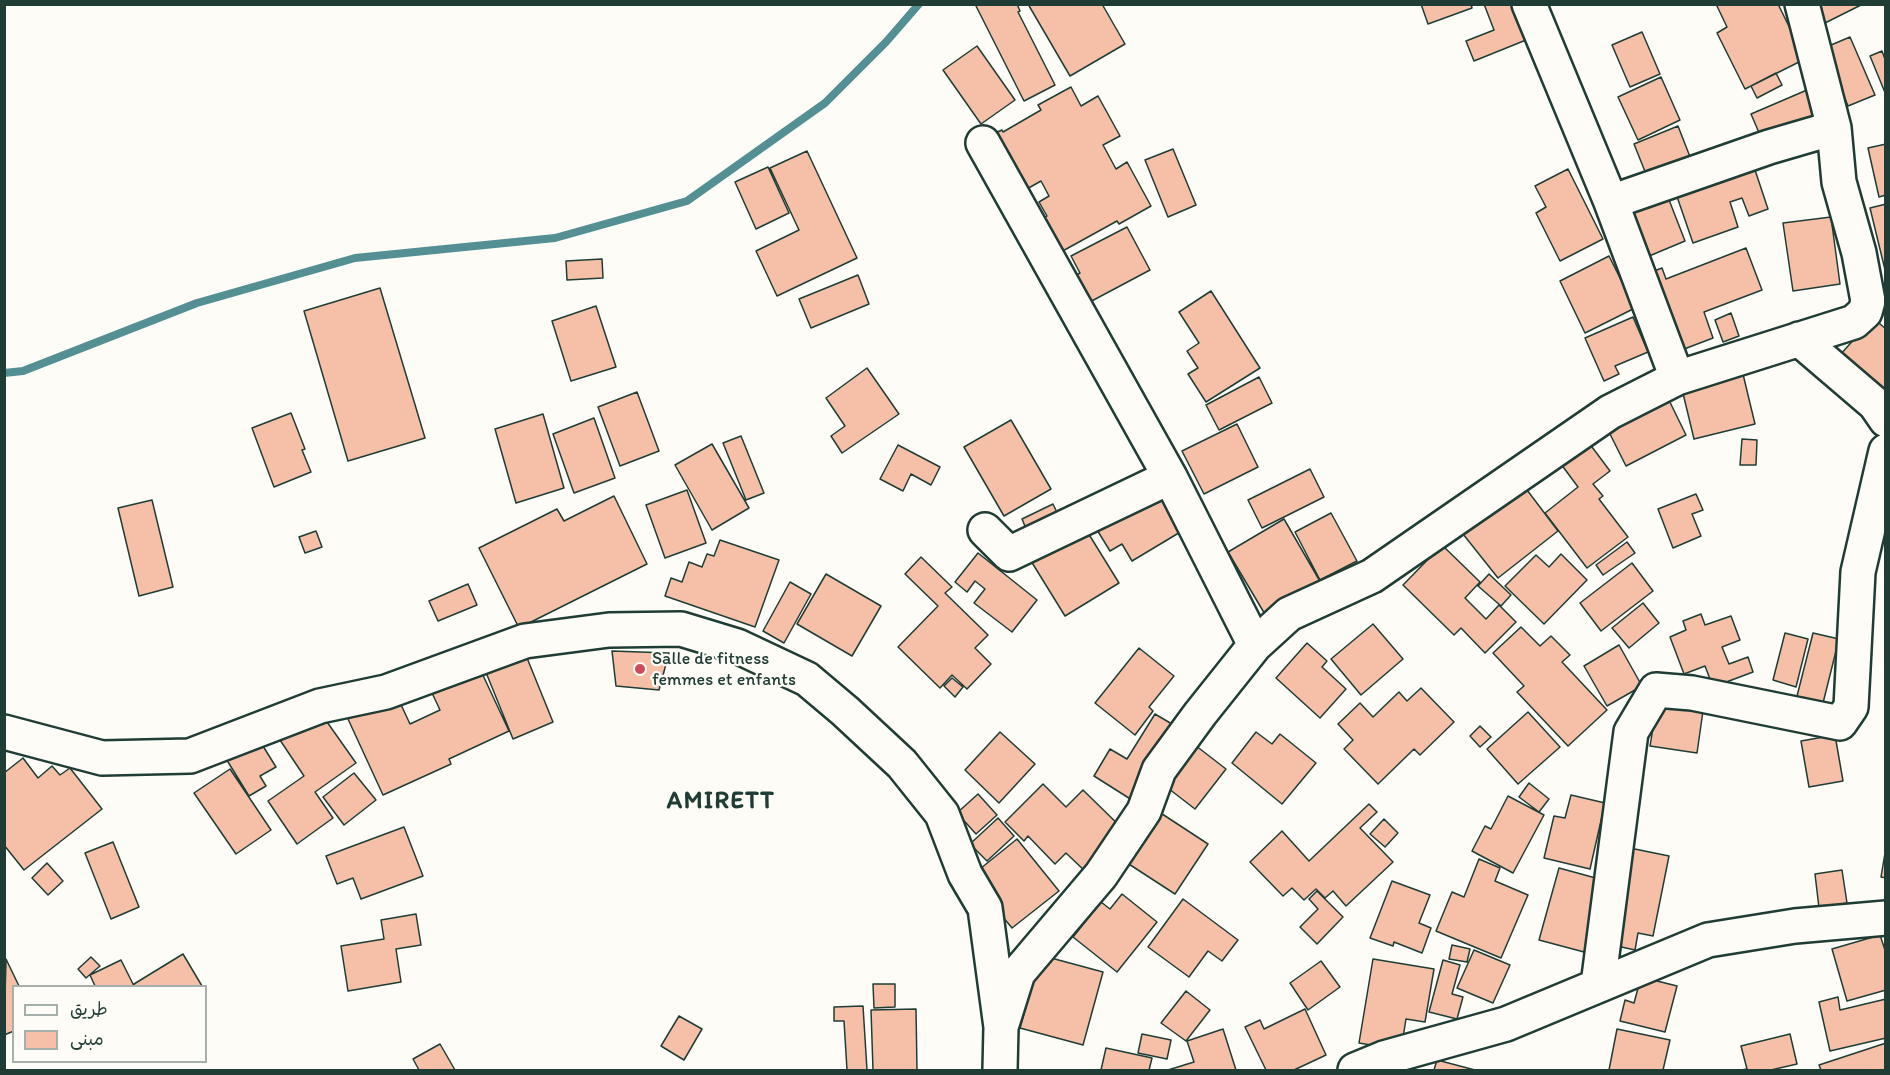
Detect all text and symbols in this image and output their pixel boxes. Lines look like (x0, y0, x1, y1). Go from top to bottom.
place label: Salle de fitness femmes et enfants (652, 648, 796, 690)
marker: Salle de fitness femmes et enfants (633, 662, 647, 676)
district label: AMIRETT (668, 788, 774, 816)
legend (12, 985, 207, 1063)
text: طريق (70, 998, 108, 1020)
text: مبنى (70, 1028, 104, 1050)

